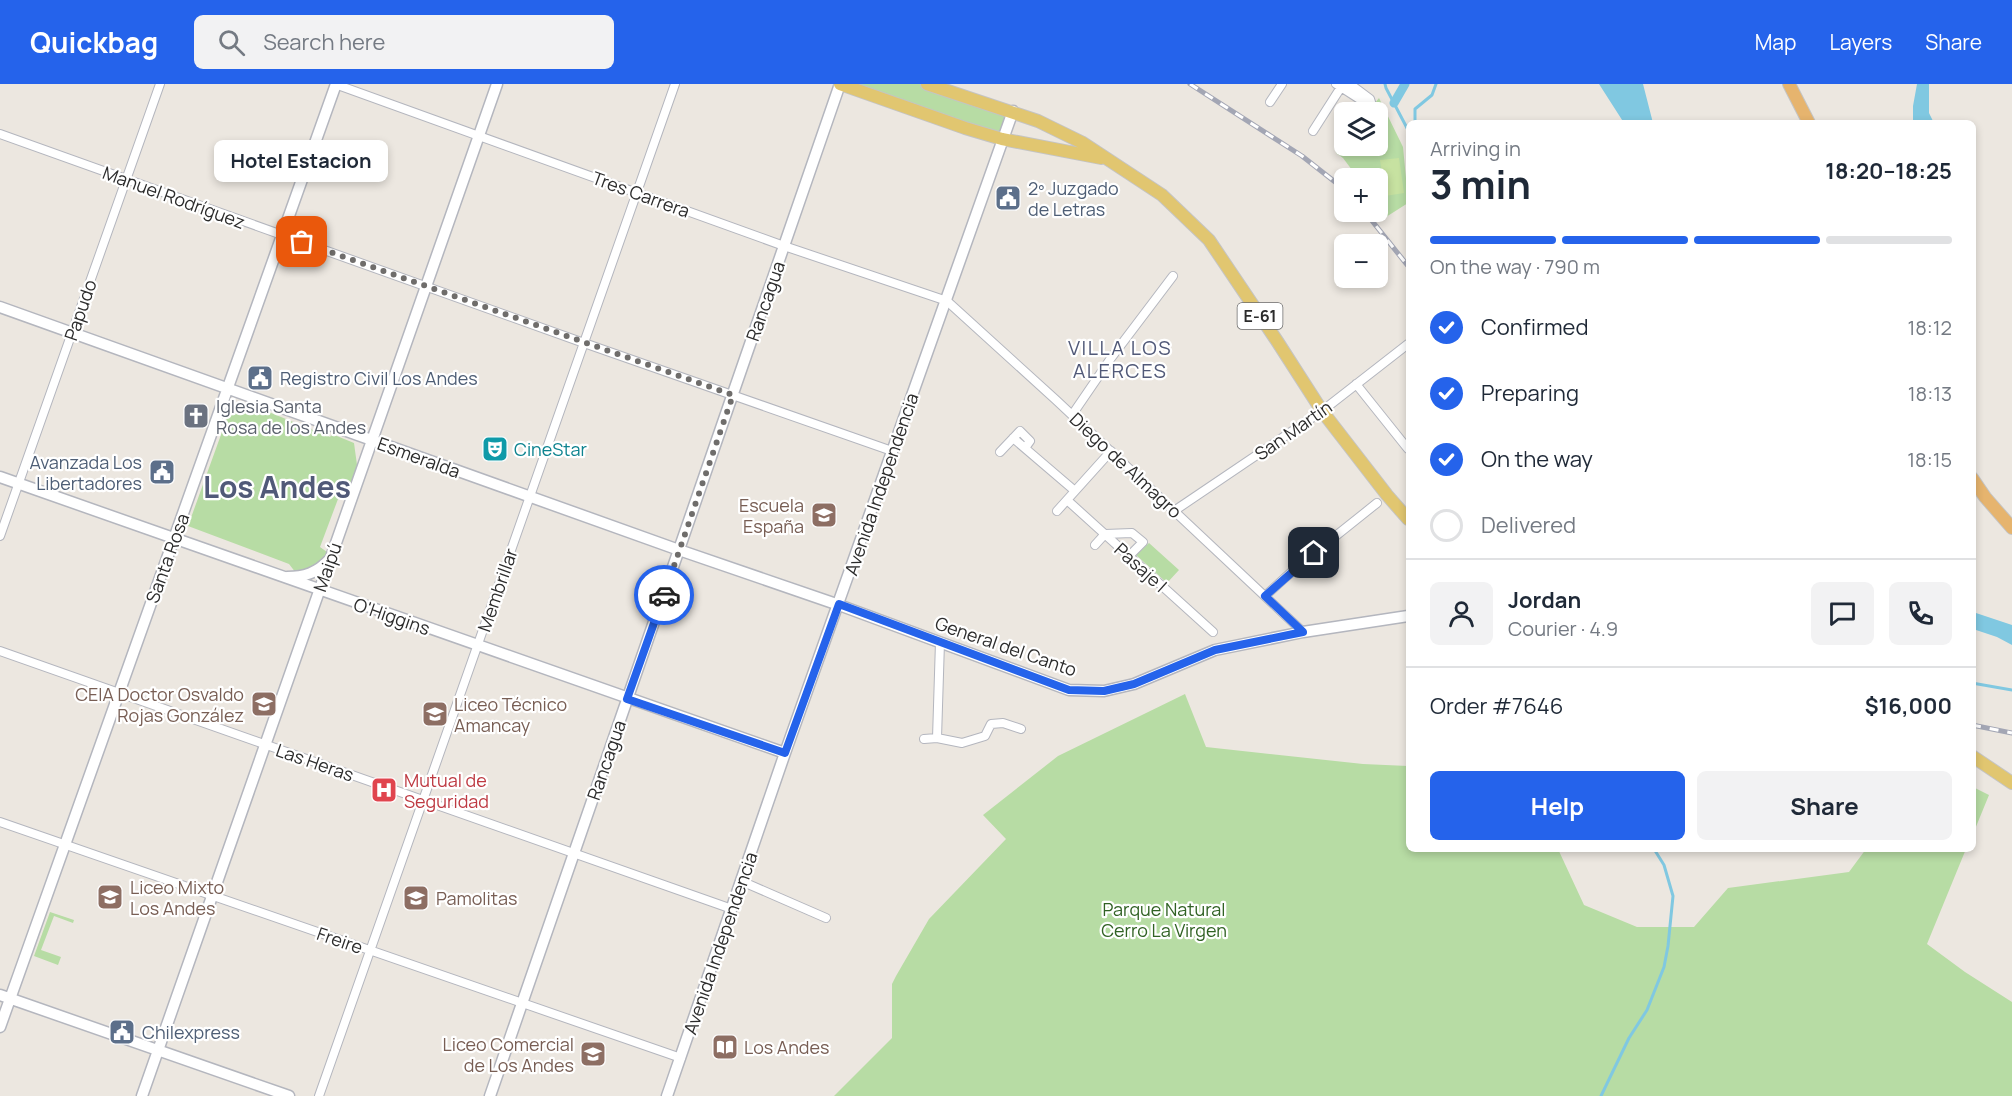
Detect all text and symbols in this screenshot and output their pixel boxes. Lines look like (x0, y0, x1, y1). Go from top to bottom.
search box (194, 15, 614, 69)
text: Quickbag (30, 23, 158, 61)
icon: search (215, 26, 248, 59)
text: Search here (263, 27, 385, 57)
text: Map (1755, 28, 1796, 56)
text: Layers (1829, 28, 1892, 56)
text: Share (1925, 28, 1982, 56)
map controls (1334, 102, 1388, 288)
button: layers (1334, 102, 1388, 156)
text: Arriving in (1430, 135, 1521, 162)
callout: Hotel Estacion (215, 140, 389, 182)
text: Hotel Estacion (231, 147, 371, 174)
text: 18:20–18:25 (1825, 156, 1952, 186)
text: 3 min (1430, 157, 1531, 211)
street label: Manuel Rodríguez (100, 160, 248, 234)
street label: Tres Carrera (589, 165, 693, 223)
button: + (1334, 168, 1388, 222)
place label: 2º Juzgado de Letras (1028, 176, 1119, 221)
public building icon: 2º Juzgado de Letras (993, 183, 1023, 213)
pin (276, 216, 327, 267)
icon: bag (285, 225, 318, 258)
button: − (1334, 234, 1388, 288)
text: On the way · 790 m (1430, 253, 1600, 280)
street label: Rancagua (740, 258, 790, 344)
street label: Papudo (58, 276, 102, 344)
road number: E-61 (1238, 303, 1282, 329)
icon: check (1430, 311, 1463, 344)
text: Confirmed (1481, 312, 1589, 342)
text: 18:12 (1907, 314, 1952, 341)
district label: VILLA LOS ALERCES (1068, 334, 1172, 384)
public building icon: Registro Civil Los Andes (245, 363, 275, 393)
place label: Registro Civil Los Andes (280, 366, 478, 390)
icon: check (1430, 377, 1463, 410)
text: Preparing (1481, 378, 1579, 408)
text: 18:13 (1908, 380, 1952, 407)
street label: Avenida Independencia (838, 390, 924, 578)
place label: Iglesia Santa Rosa de los Andes (216, 394, 366, 439)
street label: San Martín (1250, 395, 1336, 465)
church icon: Iglesia Santa Rosa de los Andes (181, 401, 211, 431)
street label: Diego de Almagro (1065, 407, 1187, 523)
street label: Esmeralda (374, 431, 464, 483)
theatre icon: CineStar (480, 434, 510, 464)
place label: CineStar (514, 437, 588, 461)
icon: check (1430, 443, 1463, 476)
text: On the way (1481, 444, 1593, 474)
text: 18:15 (1907, 446, 1952, 473)
place label: Avanzada Los Libertadores (30, 450, 142, 495)
public building icon: Avanzada Los Libertadores (147, 457, 177, 487)
district label: Los Andes (203, 466, 351, 507)
place label: Escuela España (739, 493, 804, 538)
school or university icon: Escuela España (809, 500, 839, 530)
street label: Santa Rosa (140, 510, 194, 606)
text: Delivered (1481, 510, 1576, 540)
pin (1288, 527, 1339, 578)
icon: home (1297, 536, 1330, 569)
street label: Pasaje I (1110, 537, 1172, 597)
street label: Maipú (307, 539, 347, 595)
street label: Membrillar (472, 545, 523, 635)
courier (634, 565, 694, 625)
icon: car (648, 579, 681, 612)
button: person (1430, 582, 1493, 645)
button: chat (1811, 582, 1874, 645)
button: phone (1889, 582, 1952, 645)
text: Jordan (1508, 585, 1581, 615)
street label: O'Higgins (351, 592, 433, 640)
street label: General del Canto (932, 611, 1080, 681)
text: Courier · 4.9 (1508, 615, 1618, 642)
place label: CEIA Doctor Osvaldo Rojas González (75, 682, 244, 727)
school or university icon: CEIA Doctor Osvaldo Rojas González (249, 689, 279, 719)
text: Order #7646 (1430, 691, 1563, 721)
text: $16,000 (1865, 691, 1952, 721)
place label: Liceo Técnico Amancay (454, 692, 567, 737)
school or university icon: Liceo Técnico Amancay (420, 699, 450, 729)
street label: Rancagua (581, 717, 631, 803)
street label: Las Heras (273, 738, 357, 786)
place label: Mutual de Seguridad (404, 768, 489, 813)
button: Help (1430, 771, 1685, 840)
button: Share (1697, 771, 1952, 840)
hospital icon: Mutual de Seguridad (369, 775, 399, 805)
street label: Avenida Independencia (677, 849, 763, 1037)
place label: Liceo Mixto Los Andes (130, 875, 224, 920)
school or university icon: Liceo Mixto Los Andes (95, 882, 125, 912)
school or university icon: Pamolitas (401, 883, 431, 913)
place label: Pamolitas (436, 886, 517, 910)
park label: Parque Natural Cerro La Virgen (1101, 897, 1227, 942)
street label: Freire (314, 921, 366, 959)
public building icon: Chilexpress (107, 1017, 137, 1047)
place label: Chilexpress (142, 1020, 240, 1044)
place label: Liceo Comercial de Los Andes (442, 1032, 574, 1077)
library icon: Los Andes (710, 1032, 740, 1062)
place label: Los Andes (744, 1035, 829, 1059)
school or university icon: Liceo Comercial de Los Andes (578, 1039, 608, 1069)

